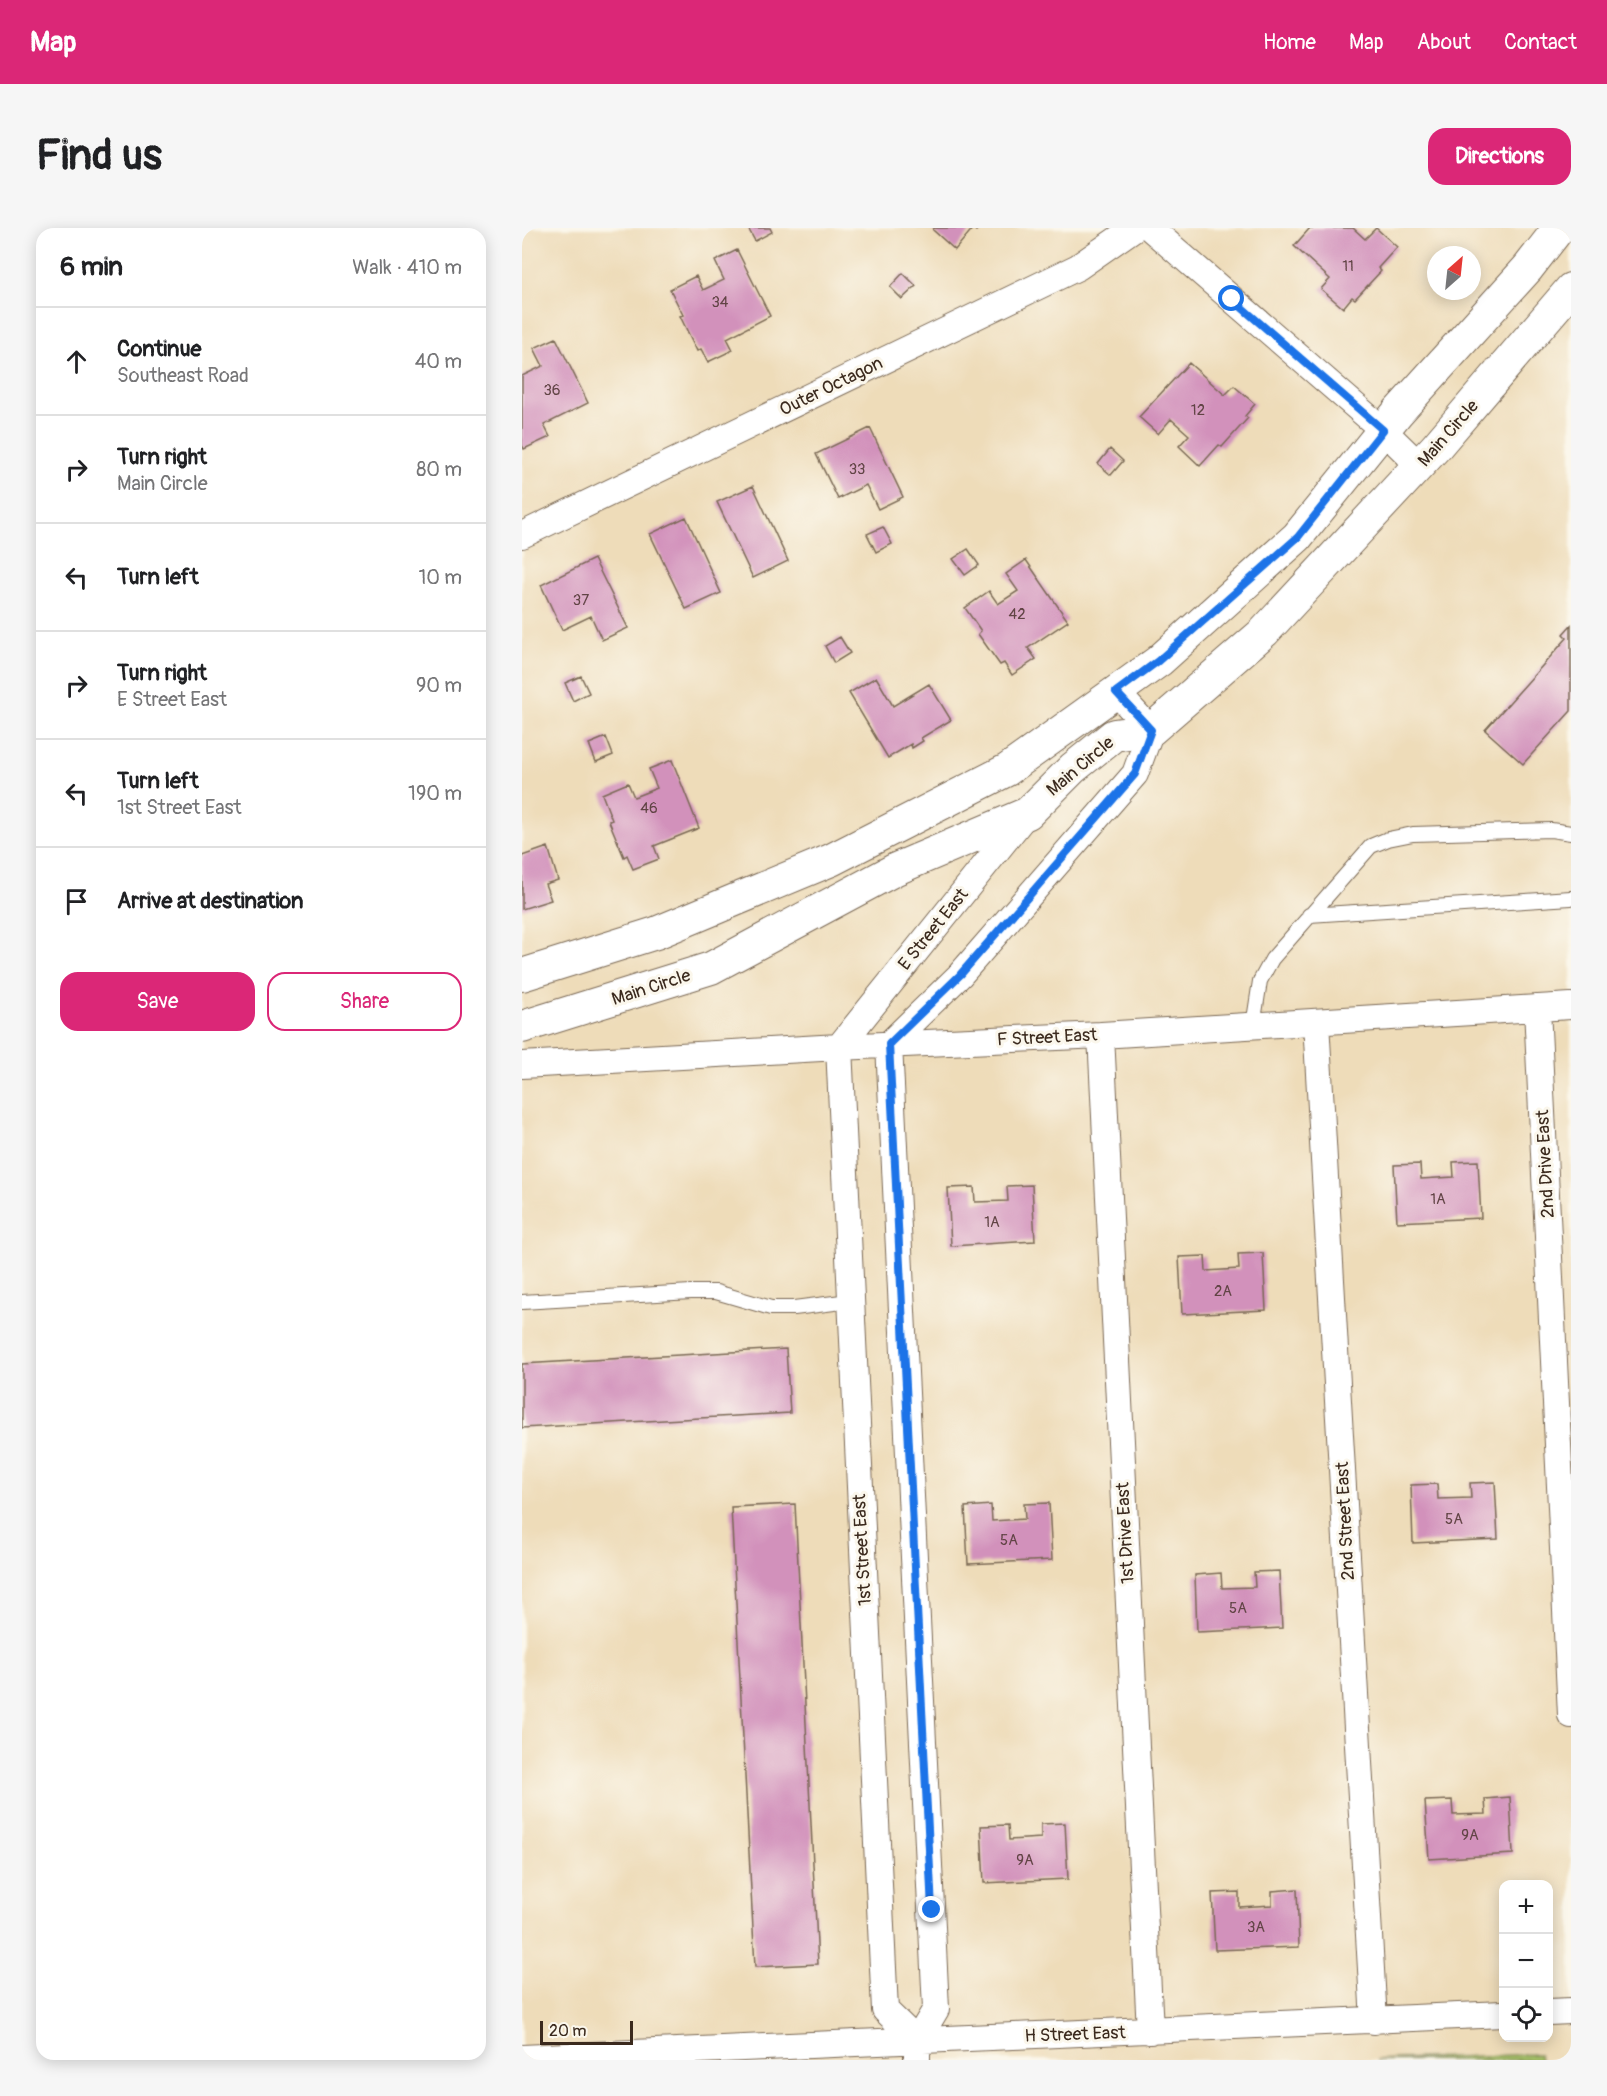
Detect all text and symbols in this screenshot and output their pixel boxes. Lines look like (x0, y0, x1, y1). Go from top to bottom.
text: Map (30, 25, 76, 60)
text: Home (1263, 29, 1316, 56)
text: Map (1349, 29, 1384, 56)
text: About (1417, 29, 1471, 56)
text: Contact (1504, 29, 1577, 56)
button: Directions (1428, 128, 1571, 185)
text: Find us (36, 130, 162, 182)
north arrow (1427, 246, 1481, 300)
text: 6 min (60, 251, 123, 283)
text: Walk · 410 m (352, 255, 462, 280)
house number: 11 (1342, 257, 1354, 276)
route start (1218, 285, 1244, 311)
house number: 34 (711, 293, 729, 312)
text: Continue (117, 335, 201, 363)
icon: ahead (60, 345, 93, 378)
text: 40 m (415, 349, 462, 374)
street label: Outer Octagon (776, 352, 887, 421)
text: Southeast Road (117, 363, 249, 388)
house number: 36 (543, 381, 561, 400)
street label: Main Circle (1413, 395, 1484, 472)
house number: 12 (1191, 401, 1205, 420)
text: Turn right (117, 443, 207, 471)
icon: right (60, 453, 93, 486)
text: 80 m (416, 457, 462, 482)
house number: 33 (849, 460, 865, 479)
text: Main Circle (117, 471, 208, 496)
icon: left (60, 561, 93, 594)
text: Turn left (117, 563, 199, 591)
text: 10 m (418, 565, 462, 590)
house number: 37 (573, 591, 589, 610)
house number: 42 (1008, 605, 1026, 624)
text: Turn right (117, 659, 207, 687)
icon: right (60, 669, 93, 702)
text: 90 m (416, 673, 462, 698)
text: E Street East (117, 687, 227, 712)
street label: Main Circle (1042, 731, 1119, 801)
text: Turn left (117, 767, 199, 795)
icon: left (60, 777, 93, 810)
text: 190 m (408, 781, 462, 806)
text: 1st Street East (117, 795, 241, 820)
house number: 46 (640, 799, 658, 818)
street label: E Street East (893, 883, 974, 975)
icon: arrive (60, 885, 93, 918)
text: Arrive at destination (117, 887, 303, 915)
street label: Main Circle (609, 964, 694, 1011)
button: Save (60, 972, 255, 1031)
button: Share (267, 972, 462, 1031)
street label: F Street East (996, 1023, 1099, 1052)
street label: 2nd Drive East (1531, 1109, 1560, 1219)
house number: 1A (1430, 1190, 1446, 1209)
house number: 1A (984, 1213, 1000, 1232)
house number: 2A (1214, 1282, 1232, 1301)
street label: 2nd Street East (1331, 1460, 1360, 1581)
street label: 1st Drive East (1111, 1481, 1140, 1584)
street label: 1st Street East (848, 1493, 877, 1606)
house number: 5A (1445, 1510, 1463, 1529)
house number: 5A (1000, 1531, 1018, 1550)
house number: 5A (1229, 1599, 1247, 1618)
house number: 9A (1461, 1826, 1479, 1845)
house number: 9A (1016, 1851, 1034, 1870)
map controls (1499, 1880, 1553, 2042)
button: + (1499, 1880, 1553, 1934)
route end (918, 1896, 944, 1922)
house number: 3A (1247, 1918, 1265, 1937)
button: − (1499, 1934, 1553, 1988)
button: locate (1499, 1988, 1553, 2042)
scale bar (540, 2018, 633, 2046)
text: 20 m (549, 2021, 587, 2041)
street label: H Street East (1024, 2021, 1127, 2048)

